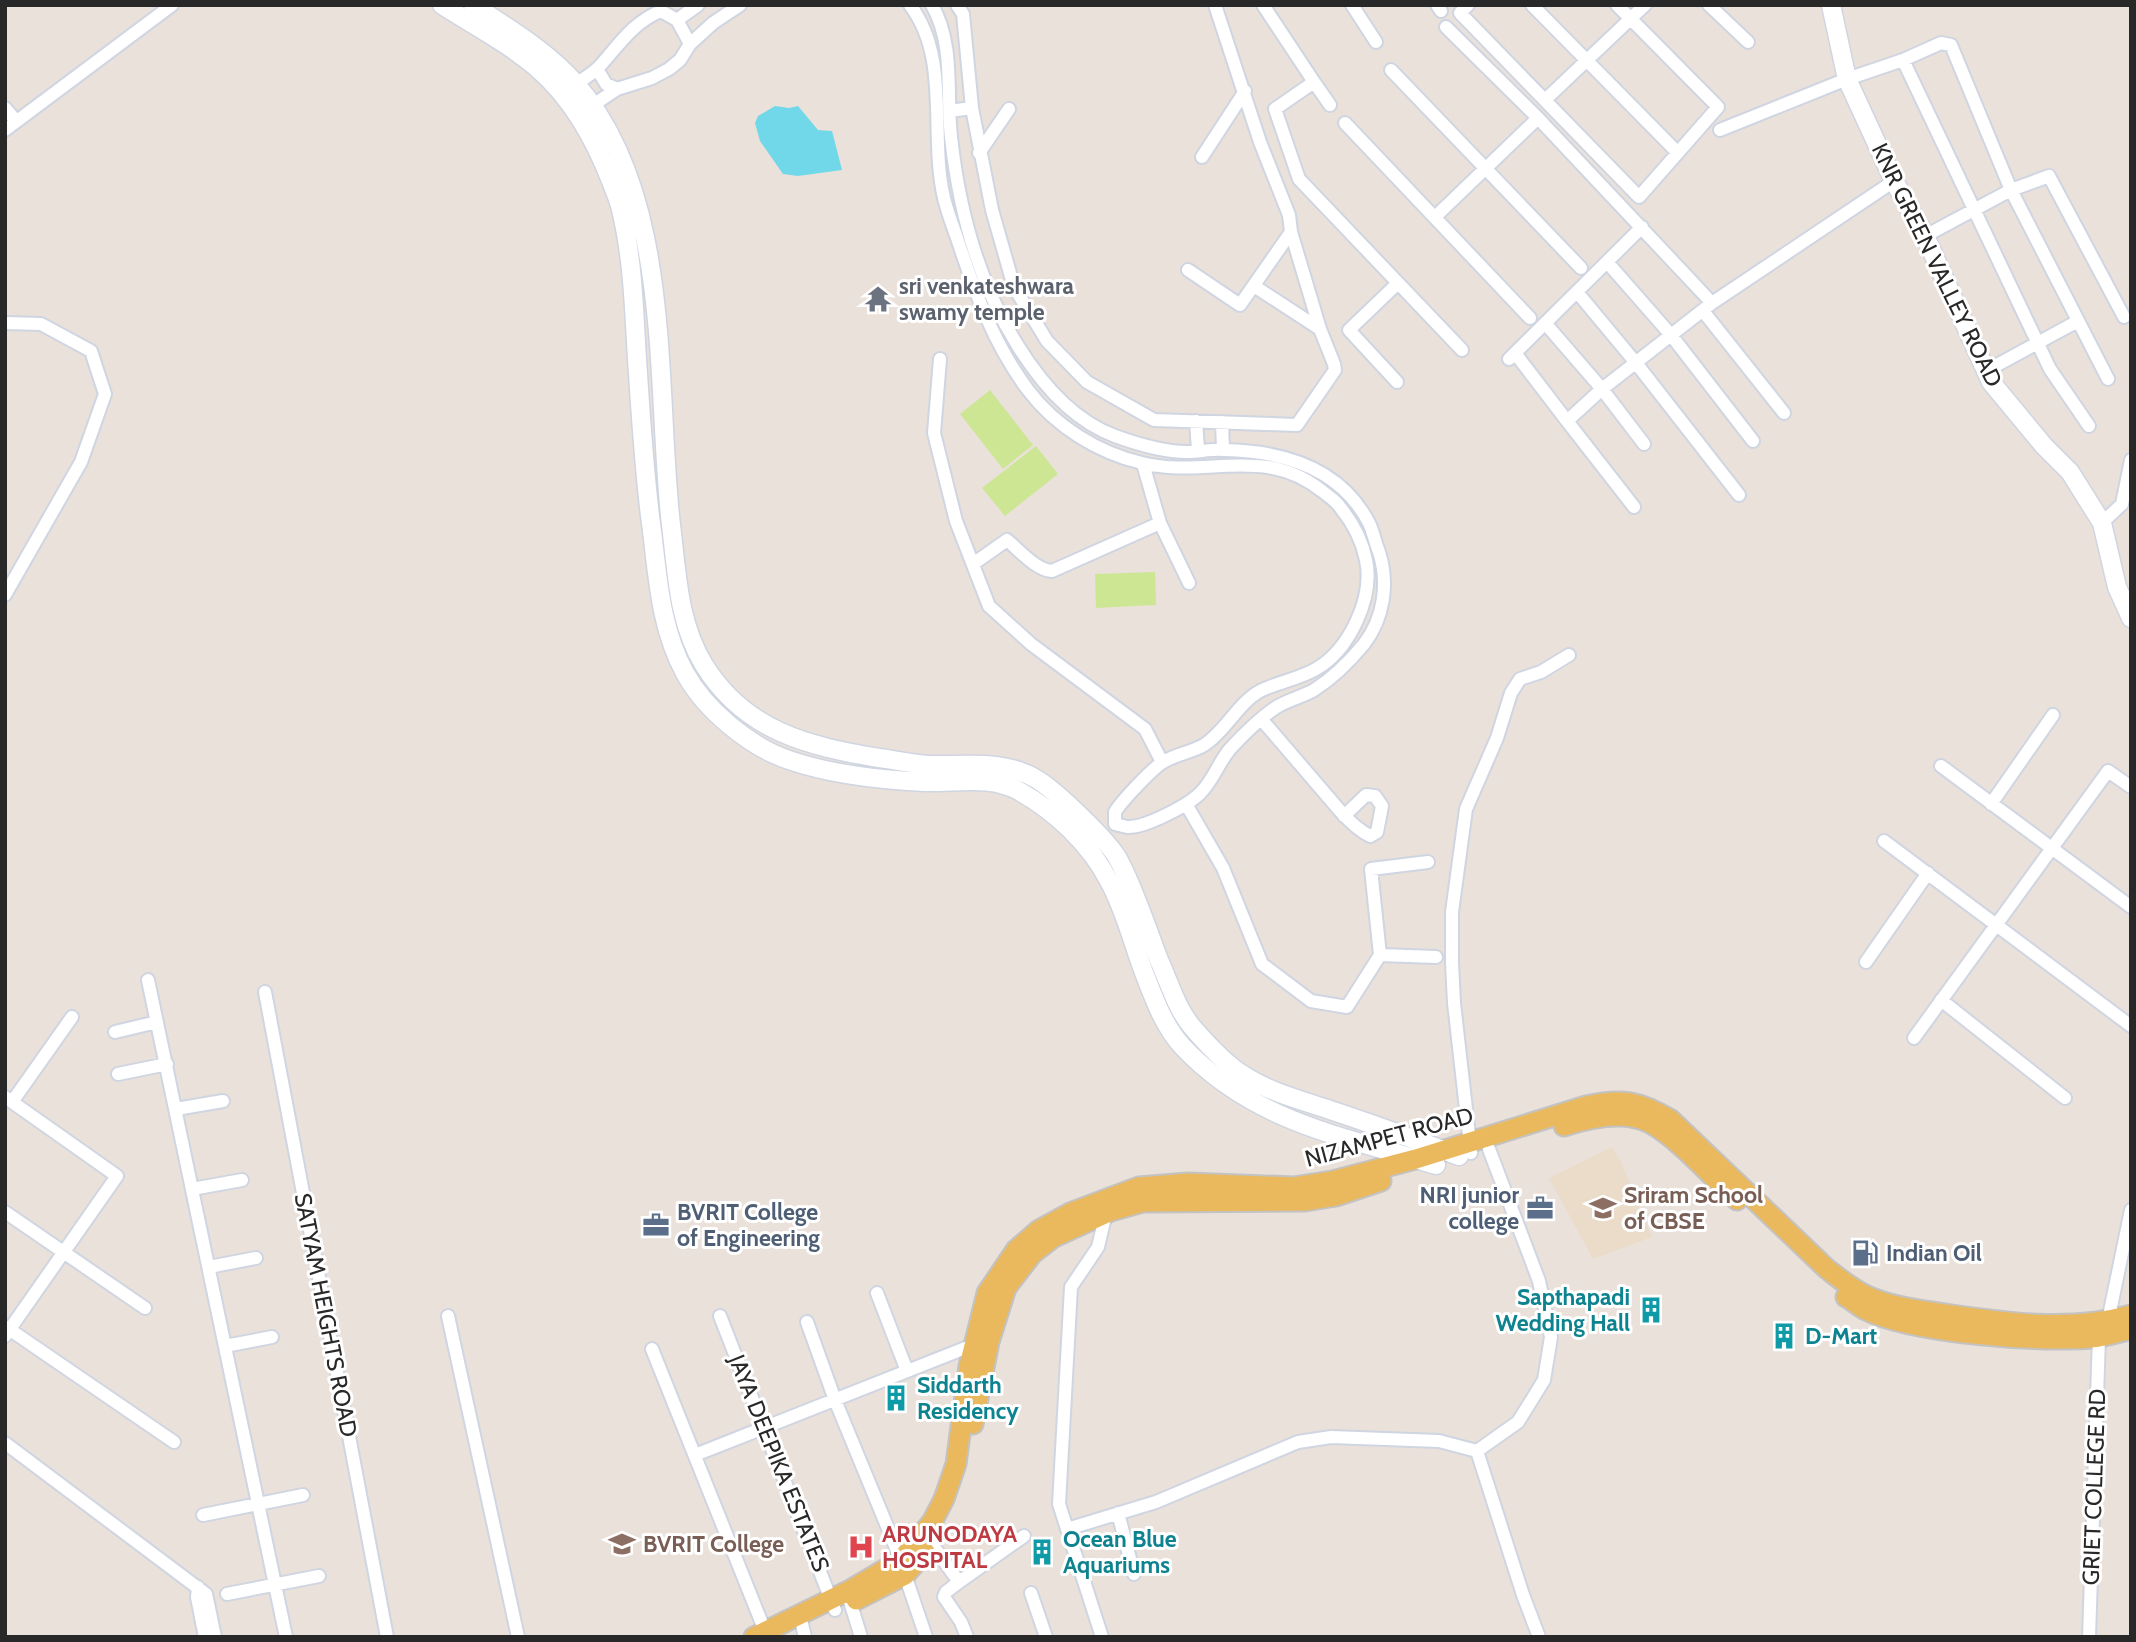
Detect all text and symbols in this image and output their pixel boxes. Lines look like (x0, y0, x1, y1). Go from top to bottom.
street label: KNR GREEN VALLEY ROAD (1866, 139, 2008, 391)
place label: sri venkateshwara swamy temple (899, 272, 1075, 326)
temple icon: sri venkateshwara swamy temple (863, 284, 893, 314)
street label: NIZAMPET ROAD (1302, 1101, 1476, 1173)
place label: NRI junior college (1420, 1181, 1519, 1235)
place label: Sriram School of CBSE (1624, 1181, 1763, 1235)
street label: SATYAM HEIGHTS ROAD (289, 1191, 363, 1439)
office icon: NRI junior college (1525, 1193, 1555, 1223)
school or university icon: Sriram School of CBSE (1588, 1193, 1618, 1223)
place label: BVRIT College of Engineering (677, 1198, 820, 1252)
office icon: BVRIT College of Engineering (641, 1210, 671, 1240)
fuel station icon: Indian Oil (1850, 1238, 1880, 1268)
place label: Indian Oil (1886, 1239, 1982, 1267)
place label: Sapthapadi Wedding Hall (1496, 1283, 1630, 1337)
building icon: Sapthapadi Wedding Hall (1636, 1295, 1666, 1325)
building icon: D-Mart (1769, 1321, 1799, 1351)
place label: D-Mart (1805, 1322, 1877, 1350)
street label: JAYA DEEPIKA ESTATES (722, 1349, 835, 1576)
place label: Siddarth Residency (917, 1371, 1019, 1425)
building icon: Siddarth Residency (881, 1383, 911, 1413)
street label: GRIET COLLEGE RD (2077, 1388, 2111, 1586)
place label: ARUNODAYA HOSPITAL (882, 1520, 1018, 1574)
place label: Ocean Blue Aquariums (1063, 1525, 1177, 1579)
school or university icon: BVRIT College (607, 1529, 637, 1559)
place label: BVRIT College (643, 1530, 784, 1558)
hospital icon: ARUNODAYA HOSPITAL (846, 1532, 876, 1562)
building icon: Ocean Blue Aquariums (1027, 1537, 1057, 1567)

